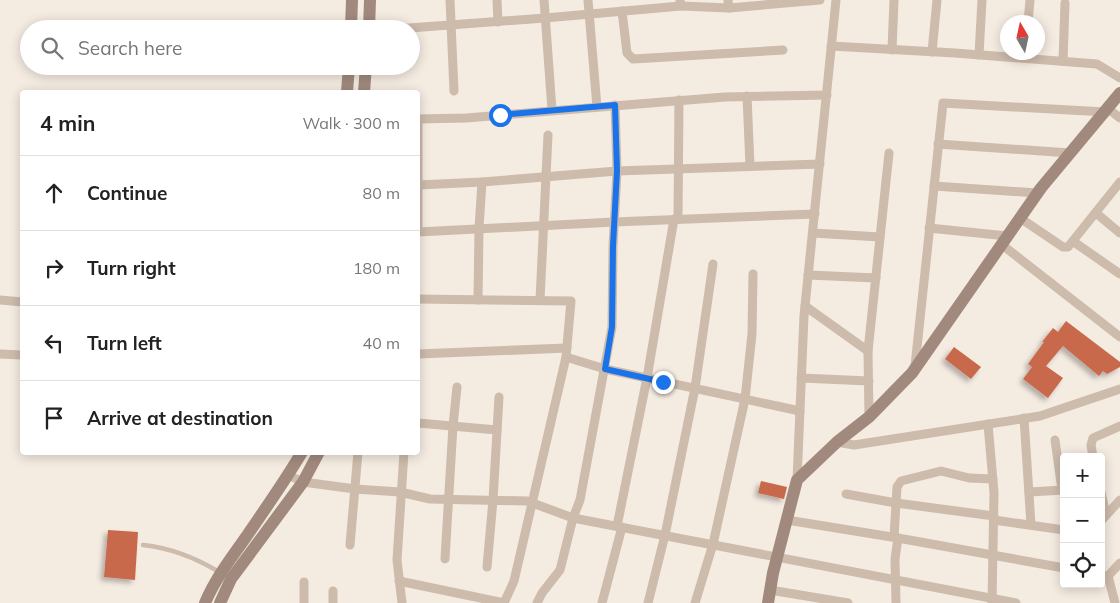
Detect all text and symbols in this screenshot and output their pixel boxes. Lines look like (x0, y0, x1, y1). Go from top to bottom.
north arrow (1000, 15, 1045, 60)
search box (20, 20, 420, 75)
icon: search (38, 34, 66, 62)
text: Search here (78, 36, 182, 60)
route start (489, 104, 512, 127)
text: 4 min (40, 110, 95, 136)
text: Walk · 300 m (302, 113, 400, 133)
icon: ahead (40, 179, 68, 207)
text: Continue (87, 181, 167, 205)
text: 80 m (363, 183, 400, 203)
icon: right (40, 254, 68, 282)
text: Turn right (87, 256, 176, 280)
text: 180 m (353, 258, 400, 278)
icon: left (40, 329, 68, 357)
text: Turn left (87, 331, 162, 355)
text: 40 m (363, 333, 400, 353)
route end (652, 371, 675, 394)
icon: arrive (40, 404, 68, 432)
text: Arrive at destination (87, 406, 273, 430)
map controls (1060, 453, 1105, 588)
button: + (1060, 453, 1105, 498)
button: − (1060, 498, 1105, 543)
button: locate (1060, 543, 1105, 588)

